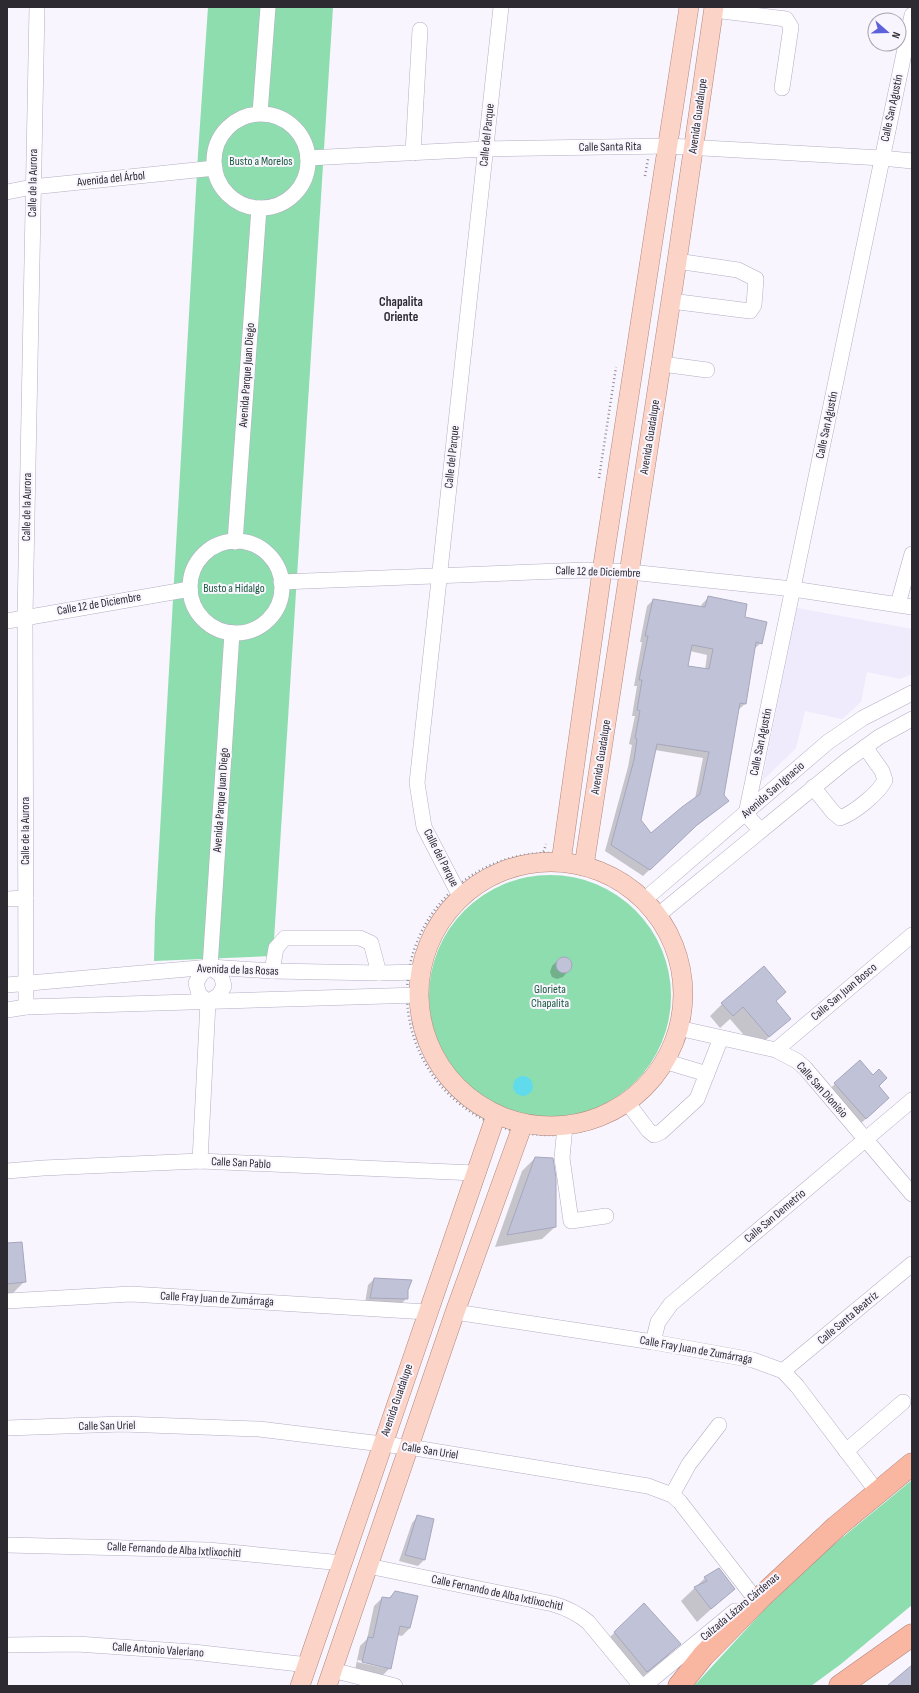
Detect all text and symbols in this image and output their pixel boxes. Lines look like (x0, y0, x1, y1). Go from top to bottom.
north arrow (867, 12, 907, 52)
text: N (889, 30, 903, 40)
street label: Calle San Agustín (878, 73, 906, 143)
street label: Avenida Guadalupe (685, 77, 711, 155)
street label: Calle del Parque (476, 103, 498, 167)
street label: Calle Santa Rita (579, 139, 642, 155)
street label: Calle de la Aurora (25, 148, 41, 217)
park label: Busto a Morelos (229, 154, 293, 169)
street label: Avenida del Árbol (75, 168, 146, 190)
district label: Chapalita Oriente (379, 294, 423, 325)
street label: Avenida Parque Juan Diego (236, 322, 258, 429)
street label: Calle San Agustín (813, 390, 841, 460)
street label: Avenida Guadalupe (637, 398, 663, 476)
street label: Calle del Parque (441, 425, 463, 489)
street label: Calle de la Aurora (19, 472, 35, 541)
street label: Calle 12 de Diciembre (555, 563, 641, 581)
park label: Busto a Hidalgo (203, 581, 265, 596)
street label: Calle 12 de Diciembre (56, 589, 142, 619)
street label: Calle San Agustín (747, 707, 775, 777)
street label: Avenida Guadalupe (588, 718, 614, 796)
street label: Avenida Parque Juan Diego (210, 747, 232, 854)
street label: Avenida San Ignacio (737, 758, 808, 822)
street label: Calle de la Aurora (18, 797, 33, 865)
street label: Calle del Parque (420, 827, 462, 890)
street label: Calle San Juan Bosco (808, 960, 880, 1024)
street label: Avenida de las Rosas (196, 961, 279, 979)
park label: Glorieta Chapalita (531, 982, 569, 1011)
street label: Calle San Dionisio (793, 1059, 851, 1121)
street label: Calle San Pablo (211, 1154, 271, 1172)
street label: Calle San Demetrio (741, 1186, 809, 1246)
street label: Calle Santa Beatríz (814, 1288, 882, 1348)
street label: Calle Fray Juan de Zumárraga (160, 1289, 275, 1309)
street label: Calle Fray Juan de Zumárraga (639, 1333, 754, 1367)
street label: Avenida Guadalupe (377, 1362, 416, 1439)
street label: Calle San Uriel (78, 1418, 136, 1434)
street label: Calle San Uriel (401, 1439, 459, 1463)
street label: Calle Fernando de Alba Ixtlixochitl (107, 1539, 241, 1561)
street label: Calzada Lázaro Cárdenas (697, 1570, 783, 1644)
street label: Calle Fernando de Alba Ixtlixochitl (430, 1572, 564, 1614)
street label: Calle Antonio Valeriano (112, 1639, 204, 1661)

